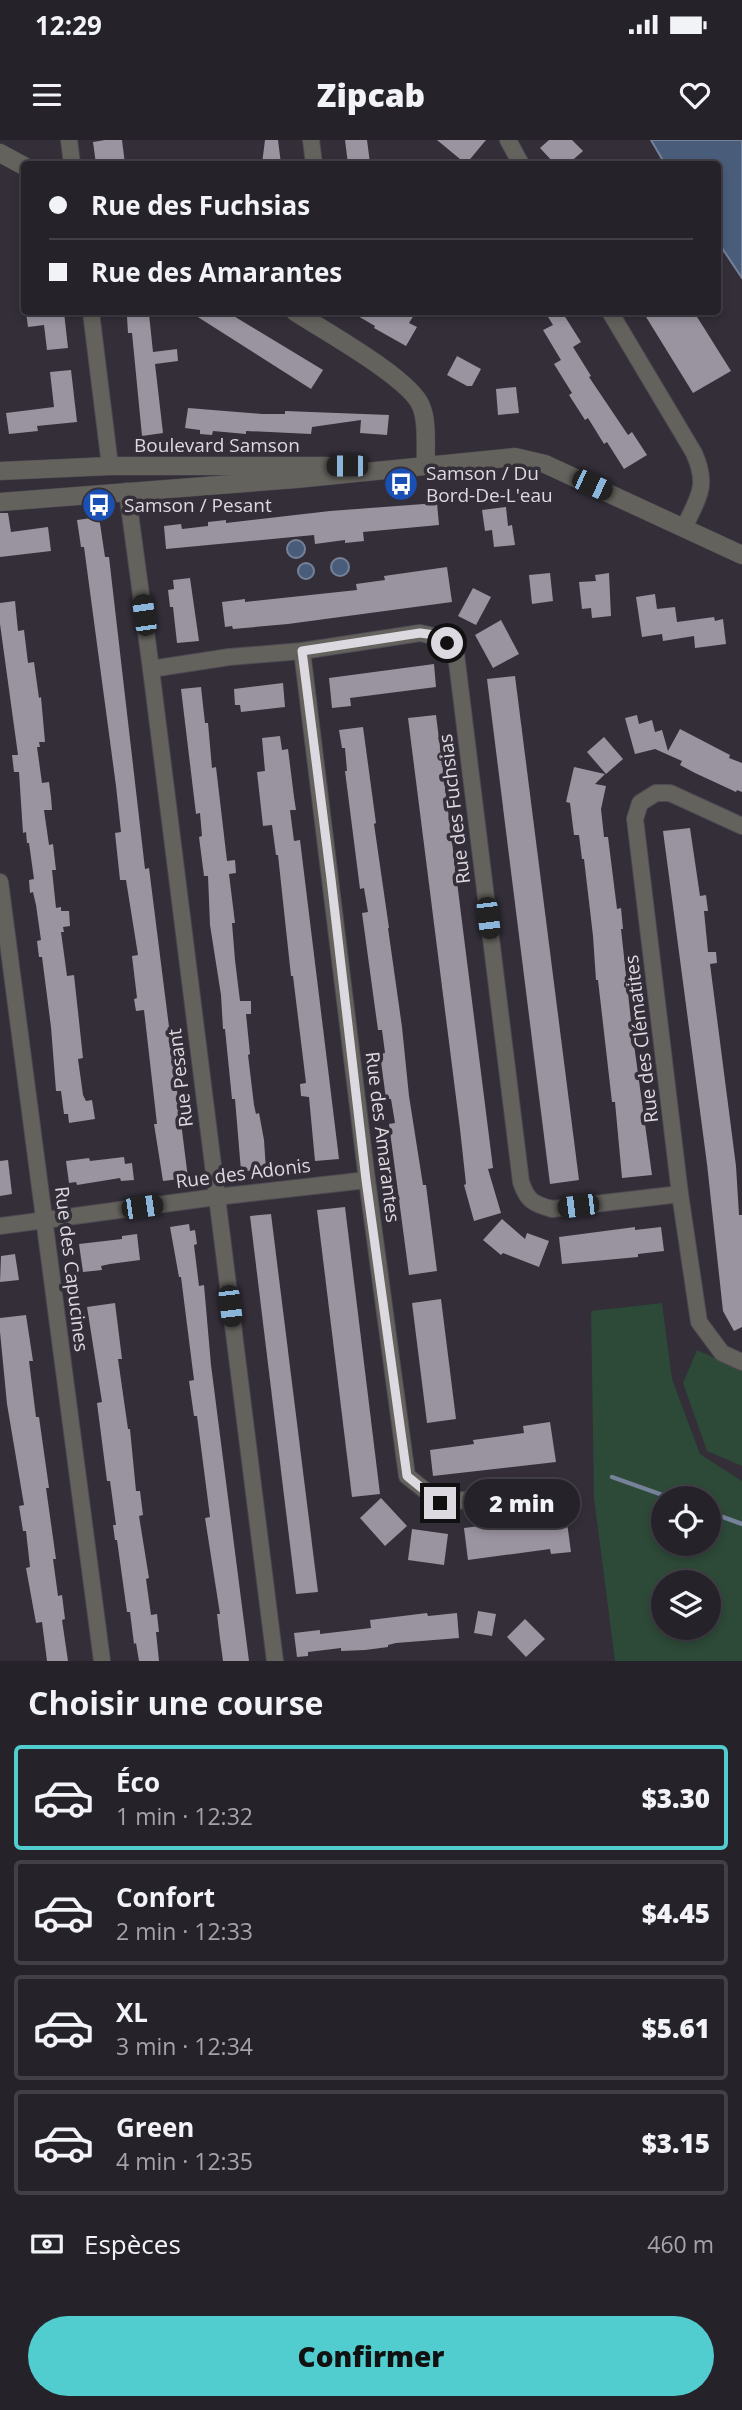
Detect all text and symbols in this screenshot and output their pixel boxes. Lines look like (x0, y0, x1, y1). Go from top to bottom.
text: 12:29 (35, 7, 102, 43)
text: Zipcab (317, 73, 425, 116)
icon: menu (28, 76, 66, 114)
icon: heart (676, 76, 714, 114)
text: Rue des Fuchsias (91, 187, 310, 223)
text: Rue des Amarantes (91, 254, 342, 290)
street label: Boulevard Samson (134, 432, 300, 458)
car (327, 456, 369, 477)
place label: Samson / Du Bord-De-L'eau (426, 460, 553, 508)
bus stop icon: Samson / Du Bord-De-L'eau (382, 465, 420, 503)
car (569, 467, 616, 503)
bus stop icon: Samson / Pesant (80, 486, 118, 524)
place label: Samson / Pesant (124, 492, 272, 518)
car (131, 593, 158, 637)
route start (431, 627, 463, 659)
street label: Rue des Fuchsias (432, 733, 476, 885)
car (476, 896, 501, 940)
street label: Rue des Clématites (618, 954, 664, 1124)
street label: Rue Pesant (161, 1027, 199, 1129)
street label: Rue des Amarantes (360, 1050, 406, 1224)
street label: Rue des Adonis (174, 1152, 312, 1194)
street label: Rue des Capucines (49, 1185, 95, 1353)
car (556, 1193, 601, 1219)
car (120, 1194, 165, 1220)
car (218, 1284, 243, 1328)
callout: 2 min (464, 1478, 580, 1528)
map controls (651, 1486, 721, 1640)
button: locate (651, 1486, 721, 1556)
route end (424, 1487, 456, 1519)
text: 2 min (489, 1487, 555, 1519)
button: layers (651, 1570, 721, 1640)
text: Choisir une course (28, 1681, 323, 1724)
text: Éco (116, 1764, 160, 1800)
icon: car (32, 1766, 95, 1829)
text: $3.30 (642, 1780, 710, 1816)
text: 1 min · 12:32 (116, 1800, 253, 1832)
text: Confort (116, 1879, 215, 1915)
icon: car (32, 1881, 95, 1944)
text: $4.45 (642, 1895, 710, 1931)
text: 2 min · 12:33 (116, 1915, 253, 1947)
text: XL (116, 1994, 148, 2030)
icon: car (32, 1996, 95, 2059)
text: $5.61 (642, 2010, 710, 2046)
text: 3 min · 12:34 (116, 2030, 253, 2062)
text: Green (116, 2109, 194, 2145)
icon: car (32, 2111, 95, 2174)
text: $3.15 (642, 2125, 710, 2161)
text: 4 min · 12:35 (116, 2145, 253, 2177)
icon: cash (28, 2225, 66, 2263)
text: Espèces (84, 2226, 181, 2262)
text: 460 m (647, 2228, 714, 2260)
button: Confirmer (28, 2316, 714, 2396)

